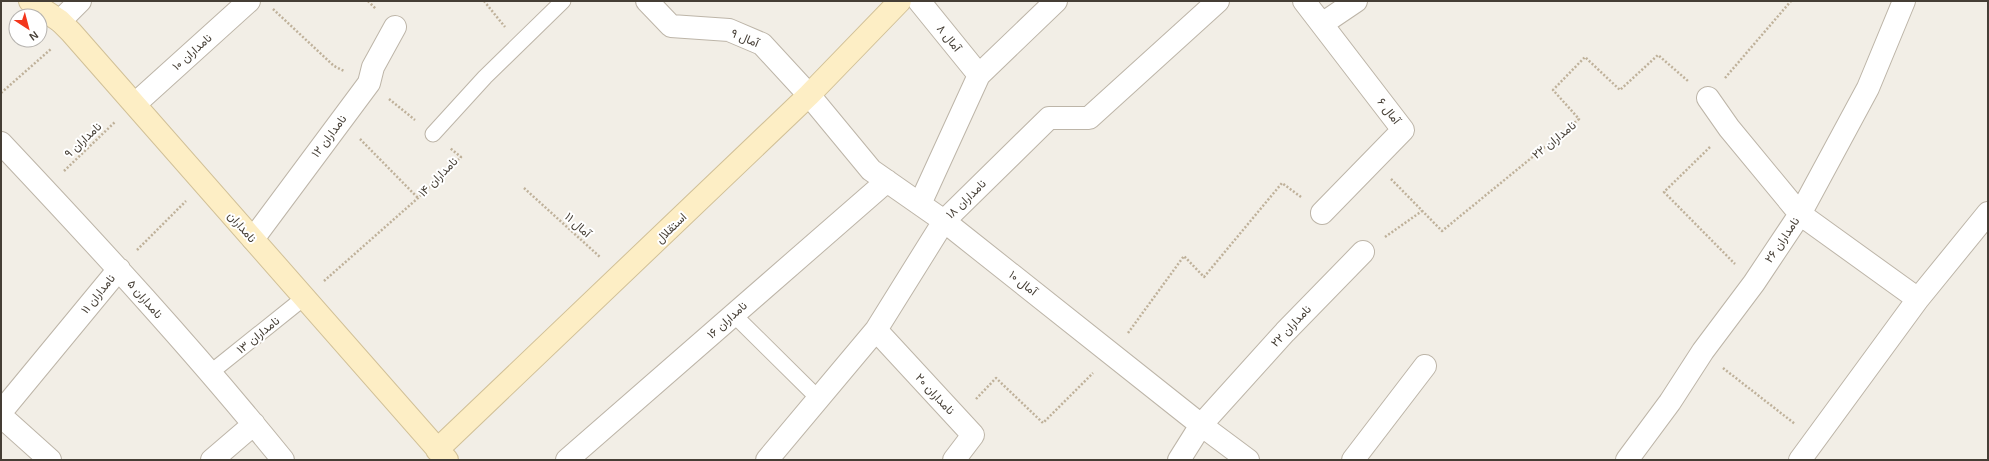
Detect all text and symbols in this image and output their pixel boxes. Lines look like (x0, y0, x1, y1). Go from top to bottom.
north arrow (8, 8, 48, 48)
street label: آمال ۸ (933, 22, 965, 56)
street label: آمال ۹ (728, 26, 762, 52)
text: N (27, 29, 41, 43)
street label: نامداران ۱۰ (169, 31, 215, 74)
street label: آمال ۶ (1374, 95, 1404, 128)
street label: نامداران ۱۲ (309, 112, 350, 161)
street label: نامداران ۲۲ (1529, 118, 1579, 163)
street label: نامداران ۹ (62, 119, 105, 161)
street label: نامداران ۱۴ (415, 154, 461, 200)
street label: نامداران ۱۸ (943, 177, 990, 222)
street label: نامداران (224, 209, 259, 246)
street label: آمال ۱۱ (561, 210, 595, 242)
street label: استقلال (653, 210, 690, 247)
street label: نامداران ۲۶ (1762, 215, 1803, 266)
street label: آمال ۱۰ (1006, 268, 1041, 300)
street label: نامداران ۱۱ (78, 271, 119, 317)
street label: نامداران ۵ (124, 277, 166, 322)
street label: نامداران ۱۶ (704, 298, 751, 342)
street label: نامداران ۲۲ (1268, 302, 1315, 351)
street label: نامداران ۱۳ (234, 314, 283, 357)
street label: نامداران ۲۰ (912, 371, 958, 418)

